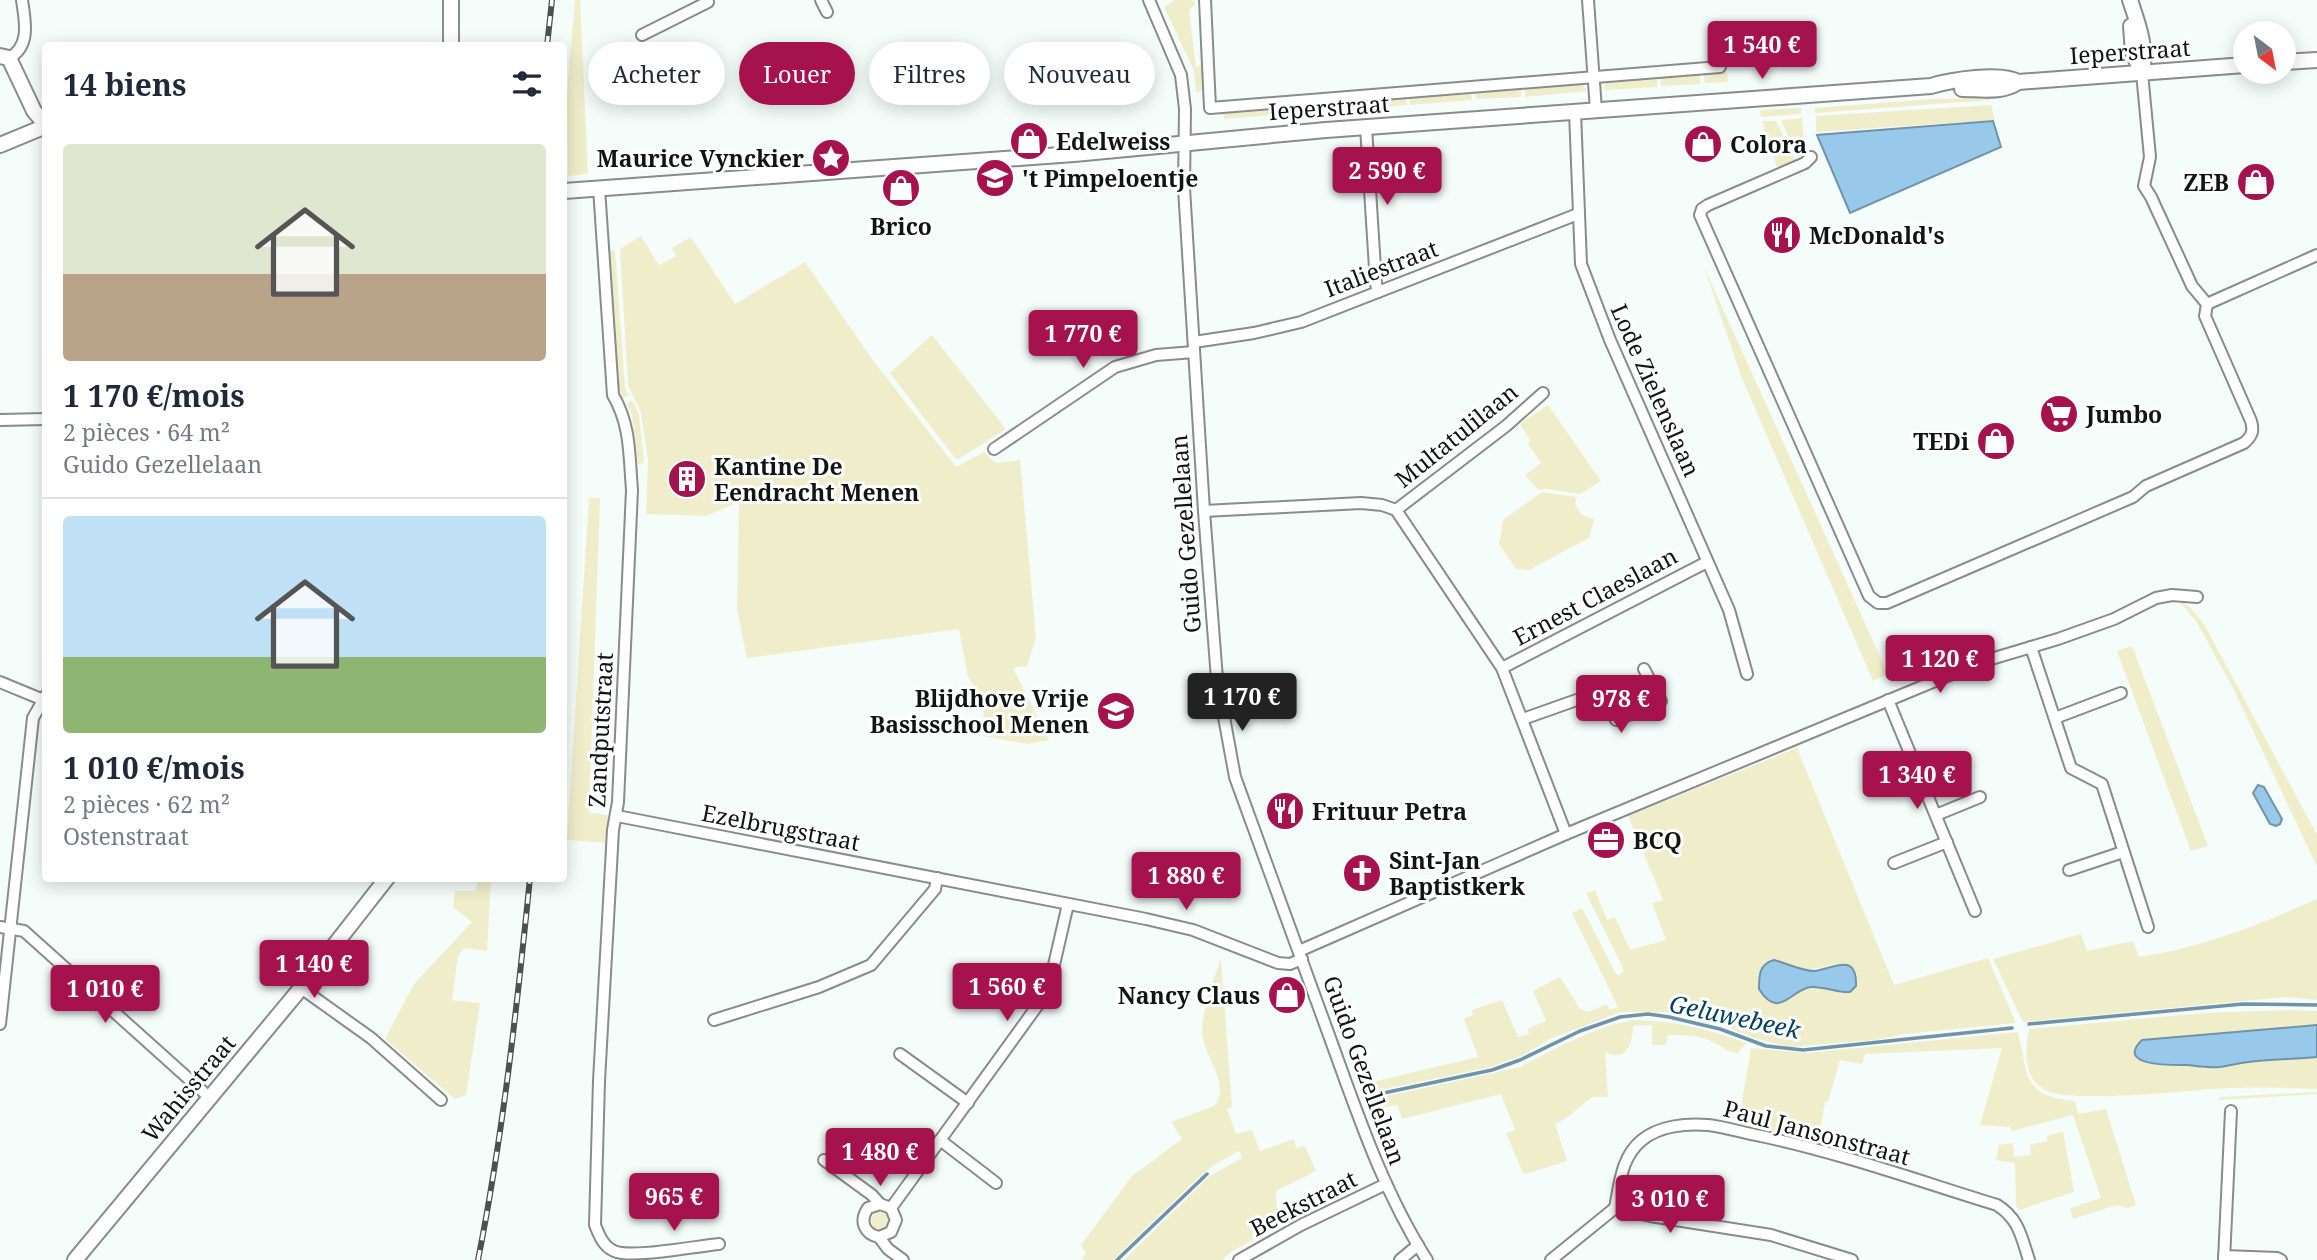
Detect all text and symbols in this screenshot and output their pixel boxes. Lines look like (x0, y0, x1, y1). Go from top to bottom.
north arrow (2233, 21, 2296, 84)
map controls (2233, 21, 2296, 84)
pin: 1 540 € (1697, 22, 1827, 81)
text: 1 540 € (1724, 28, 1800, 60)
street label: Ieperstraat (2069, 31, 2191, 71)
chip: Acheter (588, 42, 725, 105)
chip: Louer (739, 42, 855, 105)
chip: Filtres (869, 42, 990, 105)
chip: Nouveau (1004, 42, 1155, 105)
text: 14 biens (63, 64, 186, 105)
icon: filters (508, 65, 546, 103)
street label: Ieperstraat (1268, 87, 1390, 127)
shop icon: Edelweiss (1008, 120, 1050, 162)
shop icon: Colora (1682, 123, 1724, 165)
place label: Edelweiss (1056, 125, 1170, 157)
place label: Colora (1730, 128, 1807, 160)
place icon: Maurice Vynckier (810, 137, 852, 179)
place label: Maurice Vynckier (597, 142, 804, 174)
pin: 2 590 € (1322, 148, 1452, 207)
text: 2 590 € (1349, 154, 1425, 186)
school or university icon: 't Pimpeloentje (974, 157, 1016, 199)
shop icon: ZEB (2235, 161, 2277, 203)
place label: 't Pimpeloentje (1022, 162, 1199, 194)
place label: ZEB (2183, 166, 2229, 198)
shop icon: Brico (880, 167, 922, 209)
icon: home (242, 189, 368, 315)
place label: Brico (870, 210, 932, 242)
restaurant icon: McDonald's (1761, 214, 1803, 256)
place label: McDonald's (1809, 219, 1945, 251)
street label: Italiestraat (1320, 232, 1442, 304)
street label: Lode Zielenslaan (1604, 299, 1708, 482)
pin: 1 770 € (1018, 310, 1148, 370)
text: 1 770 € (1045, 317, 1121, 349)
text: 1 170 €/mois (63, 375, 245, 416)
street label: Multatulilaan (1388, 375, 1524, 494)
supermarket icon: Jumbo (2038, 393, 2080, 435)
place label: Jumbo (2085, 398, 2162, 430)
text: 2 pièces · 64 m² (63, 416, 230, 448)
shop icon: TEDi (1975, 420, 2017, 462)
place label: TEDi (1913, 425, 1969, 457)
street label: Guido Gezellelaan (1162, 433, 1208, 634)
text: Guido Gezellelaan (63, 448, 262, 480)
place label: Kantine De Eendracht Menen (714, 450, 919, 508)
building icon: Kantine De Eendracht Menen (666, 458, 708, 500)
street label: Ernest Claeslaan (1507, 539, 1683, 653)
icon: home (242, 561, 368, 687)
pin: 1 120 € (1875, 636, 2005, 695)
text: 1 120 € (1902, 642, 1978, 674)
street label: Zandputstraat (580, 652, 620, 808)
pin: 1 170 € (1177, 674, 1307, 733)
pin: 978 € (1572, 676, 1670, 735)
text: 1 170 € (1204, 680, 1280, 712)
place label: Blijdhove Vrije Basisschool Menen (870, 682, 1089, 740)
text: 978 € (1592, 682, 1650, 714)
school or university icon: Blijdhove Vrije Basisschool Menen (1095, 690, 1137, 732)
text: 1 010 €/mois (63, 747, 245, 788)
pin: 1 340 € (1852, 752, 1982, 811)
text: 1 340 € (1879, 758, 1955, 790)
text: 2 pièces · 62 m² (63, 788, 230, 820)
restaurant icon: Frituur Petra (1264, 790, 1306, 832)
place label: Frituur Petra (1312, 795, 1467, 827)
street label: Ezelbrugstraat (699, 796, 863, 858)
office icon: BCQ (1585, 819, 1627, 861)
text: Ostenstraat (63, 820, 189, 852)
place label: BCQ (1633, 824, 1682, 856)
place label: Sint-Jan Baptistkerk (1389, 844, 1525, 902)
pin: 1 880 € (1121, 852, 1251, 912)
church icon: Sint-Jan Baptistkerk (1341, 852, 1383, 894)
text: 1 880 € (1148, 859, 1224, 891)
pin: 1 140 € (249, 940, 379, 1000)
text: 1 140 € (276, 947, 352, 979)
pin: 1 560 € (942, 964, 1072, 1023)
pin: 1 010 € (40, 965, 170, 1025)
text: 1 560 € (969, 970, 1045, 1002)
street label: Guido Gezellelaan (1316, 971, 1414, 1169)
text: 1 010 € (67, 972, 143, 1004)
shop icon: Nancy Claus (1266, 974, 1308, 1016)
place label: Nancy Claus (1118, 979, 1260, 1011)
water label: Geluwebeek (1667, 986, 1805, 1046)
street label: Wahisstraat (134, 1028, 242, 1148)
street label: Paul Jansonstraat (1720, 1092, 1914, 1172)
pin: 1 480 € (815, 1128, 945, 1188)
text: 1 480 € (842, 1135, 918, 1167)
street label: Beekstraat (1244, 1162, 1362, 1244)
pin: 965 € (625, 1174, 723, 1233)
pin: 3 010 € (1605, 1176, 1735, 1235)
text: 965 € (645, 1180, 703, 1212)
text: 3 010 € (1632, 1182, 1708, 1214)

